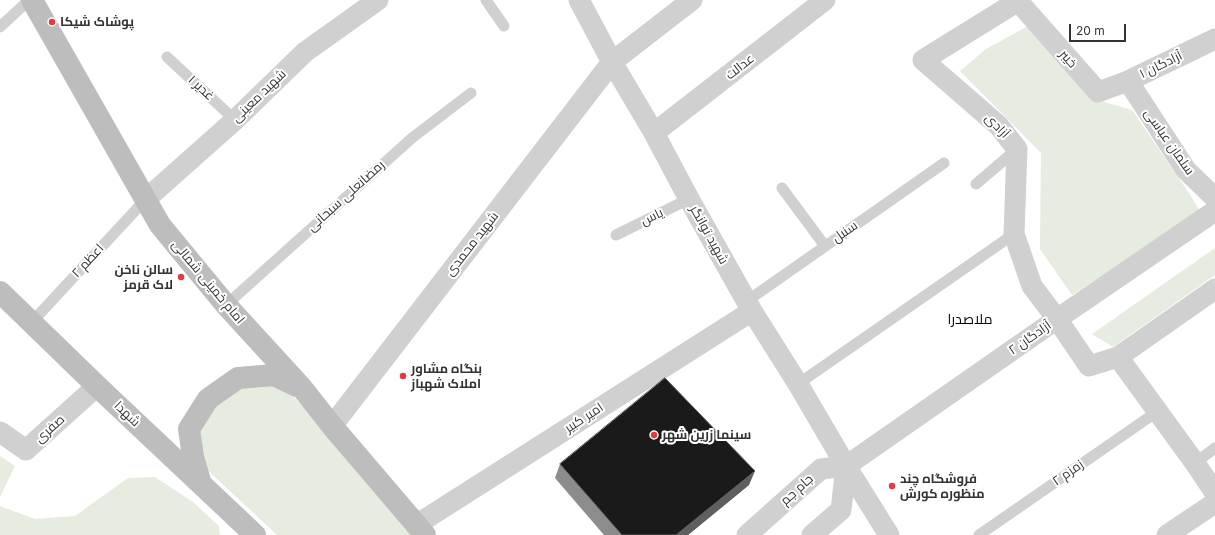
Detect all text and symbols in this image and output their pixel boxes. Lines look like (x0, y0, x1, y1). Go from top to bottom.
place label: پوشاک شیکا (60, 14, 134, 30)
scale bar (1071, 16, 1128, 42)
marker: پوشاک شیکا (47, 17, 57, 27)
text: 20 m (1076, 23, 1105, 38)
street label: خیبر (1056, 47, 1080, 71)
street label: آزادگان ۱ (1137, 48, 1185, 82)
street label: عدالت (722, 51, 758, 83)
street label: شهید معینی (229, 66, 289, 126)
street label: غدیر ۱ (185, 72, 217, 104)
street label: سلمان عباسی (1140, 106, 1198, 178)
street label: آزادی (982, 110, 1012, 142)
street label: رمضانعلی سبحانی (304, 157, 388, 235)
street label: شهید توانگر (686, 203, 732, 267)
street label: یاس (638, 205, 666, 229)
street label: شهید محمدی (442, 209, 502, 279)
street label: سنبل (829, 218, 861, 246)
street label: امام خمینی شمالی (168, 237, 248, 327)
street label: اعظم ۲ (69, 241, 107, 281)
place label: سالن ناخن لاک قرمز (115, 262, 173, 293)
marker: سالن ناخن لاک قرمز (176, 272, 186, 282)
district label: ملاصدرا (948, 312, 992, 328)
street label: آزادگان ۲ (1006, 318, 1054, 358)
place label: بنگاه مشاور املاک شهباز (411, 361, 482, 392)
marker: بنگاه مشاور املاک شهباز (398, 371, 408, 381)
street label: شهدا (111, 398, 143, 430)
street label: امیر کبیر (562, 400, 606, 436)
street label: صفری (32, 412, 68, 446)
place label: سینما زرین شهر (662, 427, 751, 443)
marker: سینما زرین شهر (649, 430, 659, 440)
street label: زمزم ۲ (1049, 457, 1087, 489)
street label: جام جم (777, 471, 817, 509)
place label: فروشگاه چند منظوره کورش (900, 471, 984, 502)
marker: فروشگاه چند منظوره کورش (887, 481, 897, 491)

